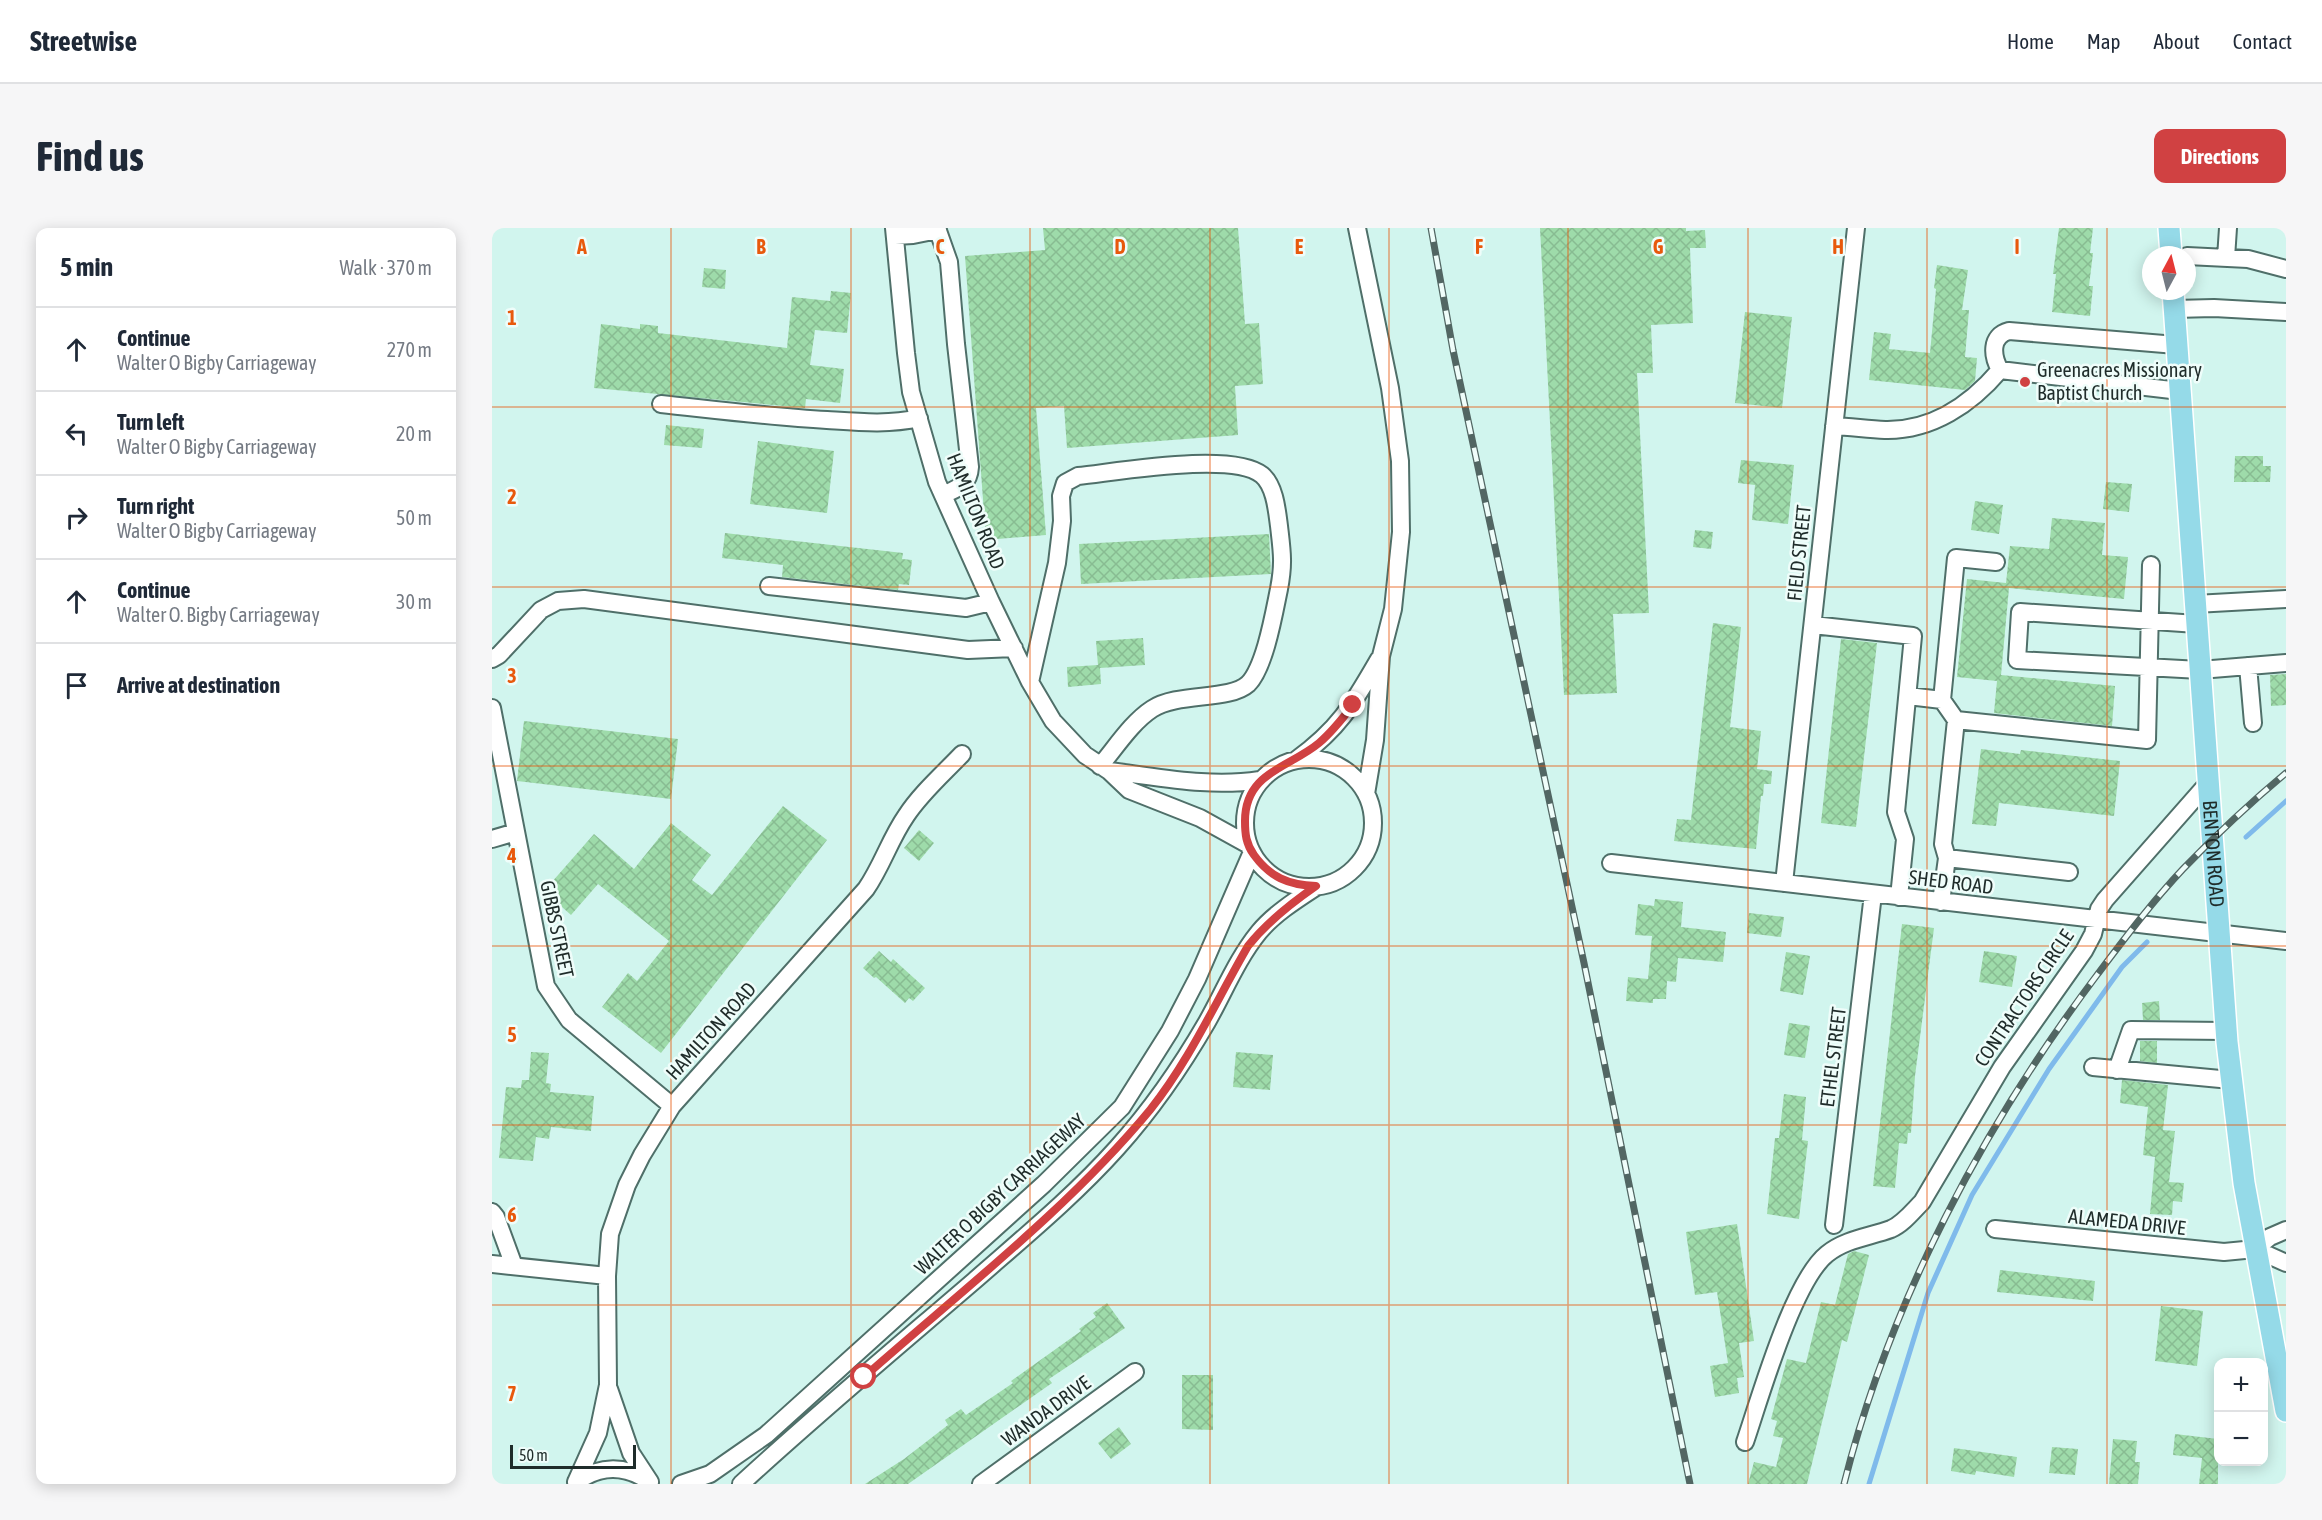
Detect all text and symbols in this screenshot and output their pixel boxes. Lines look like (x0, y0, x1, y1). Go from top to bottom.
text: Streetwise (30, 25, 137, 57)
text: Home (2007, 29, 2054, 53)
text: Map (2087, 29, 2121, 53)
text: About (2154, 29, 2200, 53)
text: Contact (2233, 29, 2292, 53)
button: Directions (2154, 129, 2286, 183)
text: Find us (36, 132, 144, 180)
text: A (576, 235, 587, 258)
text: B (756, 235, 766, 258)
text: C (936, 235, 945, 258)
text: D (1114, 235, 1126, 258)
text: E (1295, 235, 1304, 258)
text: F (1475, 235, 1483, 258)
text: G (1653, 235, 1664, 258)
text: H (1832, 235, 1844, 258)
text: I (2014, 235, 2020, 258)
north arrow (2142, 246, 2196, 300)
text: 5 min (60, 252, 113, 282)
text: Walk · 370 m (340, 256, 432, 279)
text: 1 (507, 306, 517, 329)
text: Continue (117, 325, 191, 351)
icon: ahead (60, 333, 93, 366)
text: 270 m (387, 338, 432, 361)
text: Walter O Bigby Carriageway (117, 351, 317, 374)
place label: Greenacres Missionary Baptist Church (2037, 358, 2202, 404)
marker: Greenacres Missionary Baptist Church (2018, 375, 2032, 389)
text: Turn left (117, 409, 184, 435)
icon: left (60, 417, 93, 450)
text: 20 m (396, 422, 432, 445)
text: Walter O Bigby Carriageway (117, 435, 317, 458)
street label: HAMILTON ROAD (943, 450, 1010, 572)
text: 2 (507, 485, 517, 508)
text: Turn right (117, 493, 194, 519)
icon: right (60, 501, 93, 534)
street label: FIELD STREET (1782, 504, 1815, 602)
text: 50 m (396, 506, 432, 529)
text: Walter O Bigby Carriageway (117, 519, 317, 542)
text: Continue (117, 577, 191, 603)
icon: ahead (60, 585, 93, 618)
text: 30 m (396, 590, 432, 613)
text: Walter O. Bigby Carriageway (117, 603, 320, 626)
text: 3 (507, 664, 517, 687)
icon: arrive (60, 669, 93, 702)
text: Arrive at destination (117, 672, 280, 698)
route end (1339, 691, 1365, 717)
street label: BENTON ROAD (2199, 799, 2229, 908)
text: 4 (506, 844, 517, 867)
street label: SHED ROAD (1907, 865, 1995, 898)
street label: GIBBS STREET (536, 878, 579, 980)
street label: CONTRACTORS CIRCLE (1969, 925, 2078, 1070)
street label: HAMILTON ROAD (661, 977, 760, 1084)
street label: ETHEL STREET (1815, 1005, 1850, 1108)
text: 5 (507, 1023, 517, 1046)
street label: WALTER O BIGBY CARRIAGEWAY (909, 1108, 1090, 1279)
text: 6 (507, 1203, 517, 1226)
street label: ALAMEDA DRIVE (2067, 1204, 2187, 1239)
map controls (2214, 1358, 2268, 1466)
button: + (2214, 1358, 2268, 1412)
route start (850, 1363, 876, 1389)
street label: WANDA DRIVE (997, 1370, 1095, 1450)
text: 7 (507, 1382, 517, 1405)
button: − (2214, 1412, 2268, 1466)
scale bar (510, 1442, 636, 1470)
text: 50 m (519, 1446, 548, 1464)

